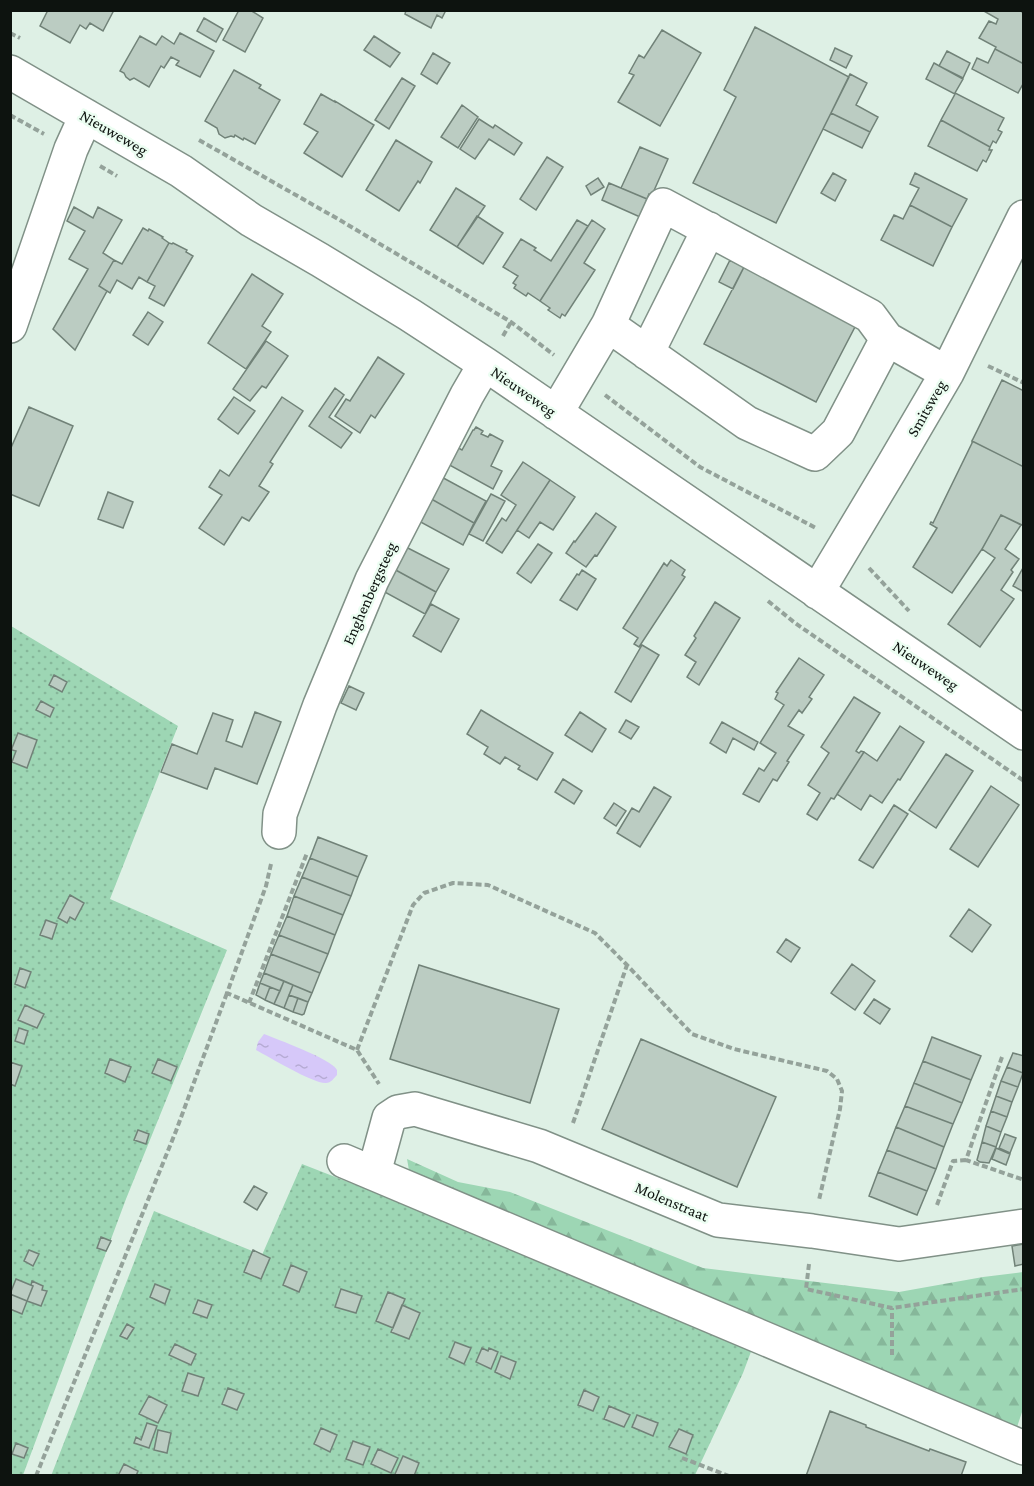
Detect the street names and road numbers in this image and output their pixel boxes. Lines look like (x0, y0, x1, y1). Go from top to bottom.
street label: Nieuweweg (76, 106, 151, 160)
street label: Nieuweweg (487, 363, 560, 421)
street label: Smitsweg (904, 377, 950, 440)
street label: Enghenbergsteeg (339, 539, 401, 648)
street label: Nieuweweg (889, 637, 962, 694)
street label: Molenstraat (633, 1178, 712, 1225)

